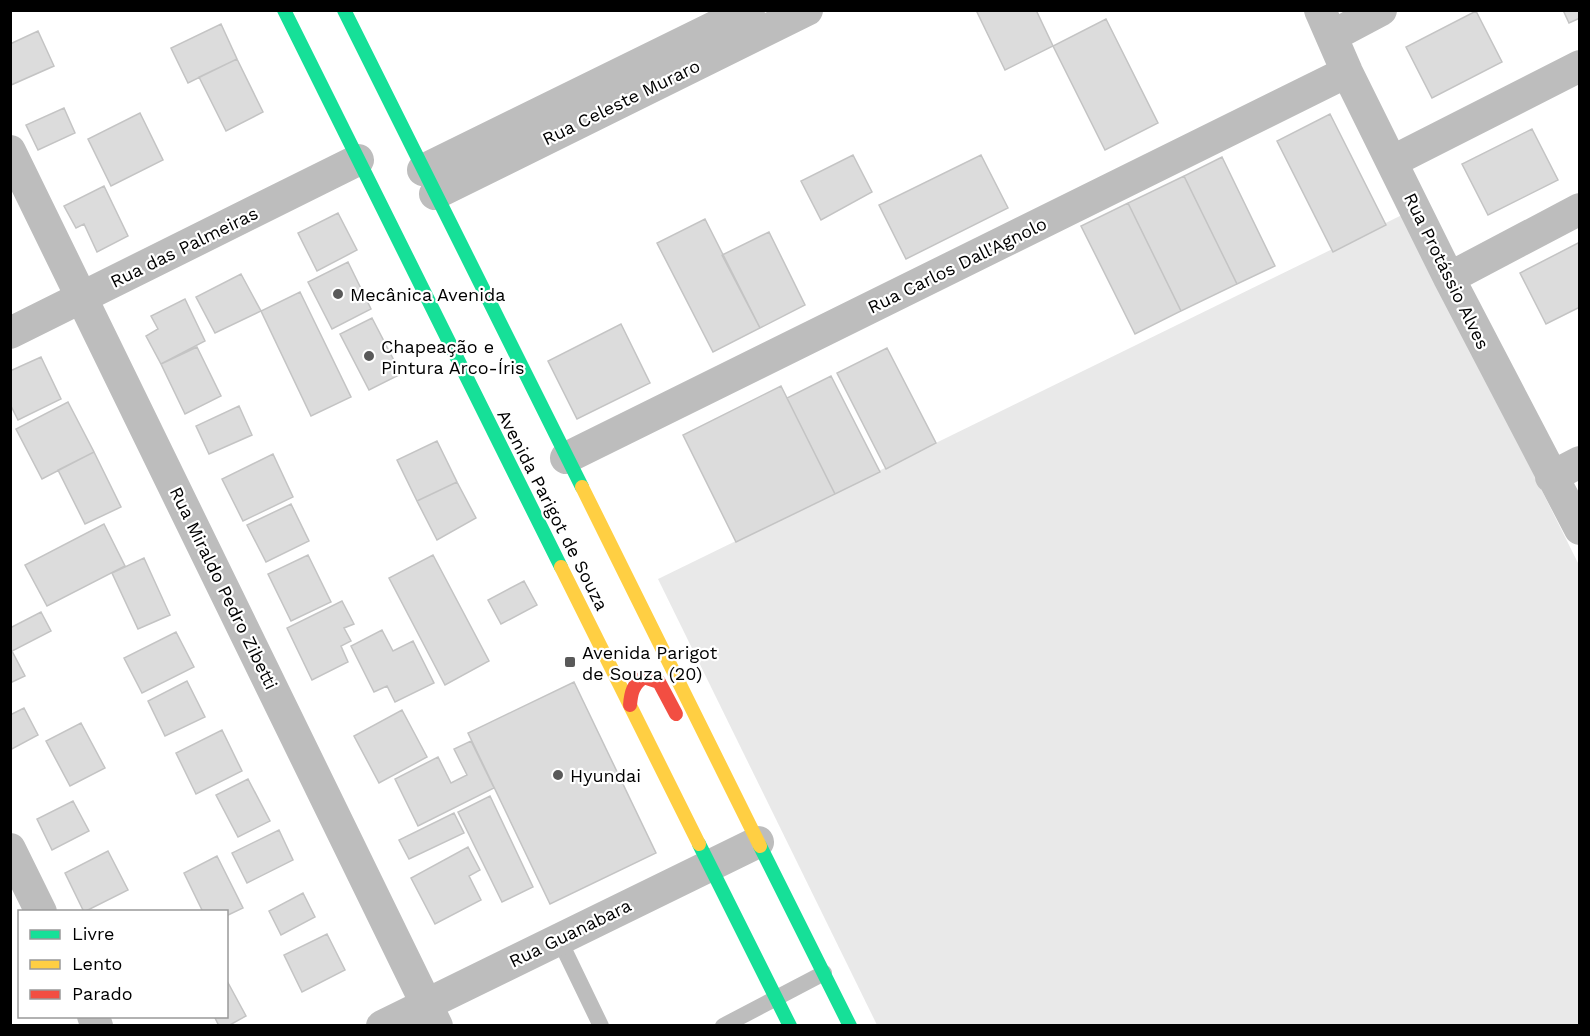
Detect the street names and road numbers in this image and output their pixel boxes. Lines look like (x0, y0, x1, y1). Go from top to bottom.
street label: Rua Celeste Muraro (539, 55, 703, 149)
street label: Rua Protássio Alves (1400, 189, 1494, 353)
street label: Rua das Palmeiras (107, 202, 261, 292)
street label: Rua Carlos Dall'Agnolo (864, 213, 1050, 317)
street label: Avenida Parigot de Souza (493, 406, 613, 614)
street label: Rua Miraldo Pedro Zibetti (166, 483, 282, 693)
street label: Rua Guanabara (506, 894, 634, 972)

